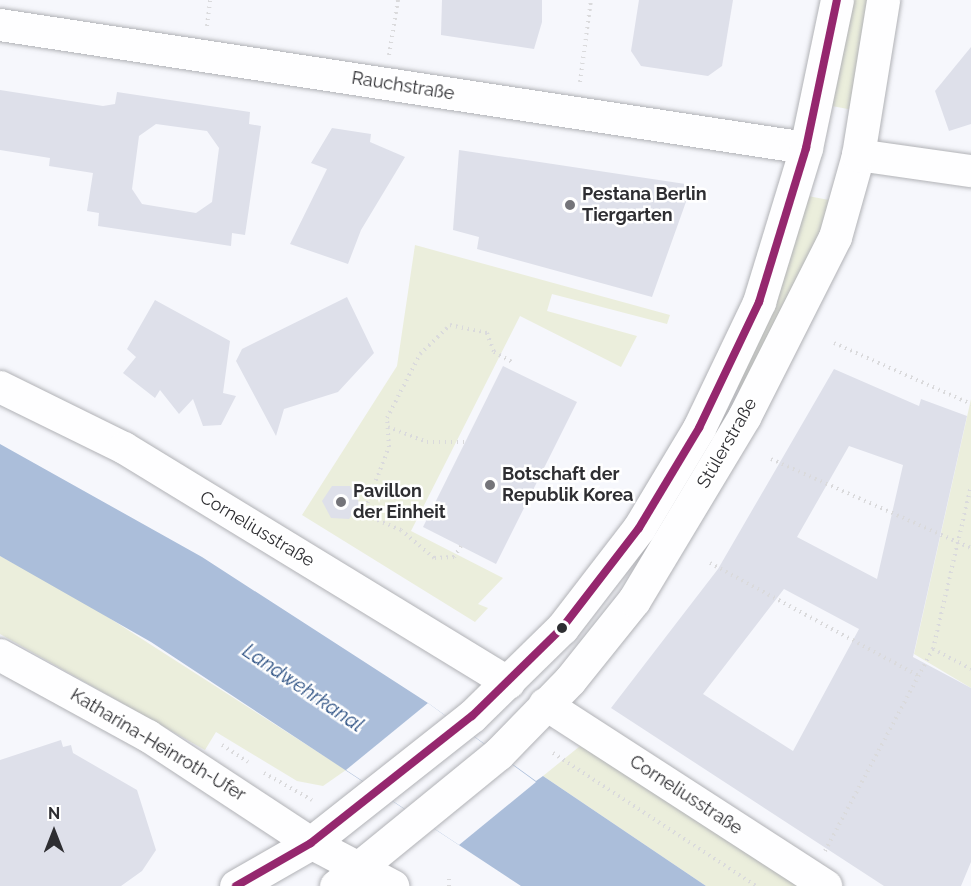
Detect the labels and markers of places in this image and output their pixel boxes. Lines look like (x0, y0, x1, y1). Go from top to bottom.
place label: Pestana Berlin Tiergarten (582, 184, 707, 226)
marker: Pestana Berlin Tiergarten (563, 198, 577, 212)
place label: Botschaft der Republik Korea (502, 464, 633, 506)
marker: Botschaft der Republik Korea (483, 478, 497, 492)
place label: Pavillon der Einheit (353, 481, 446, 524)
marker: Pavillon der Einheit (334, 495, 348, 509)
unlabelled marker (556, 622, 568, 634)

